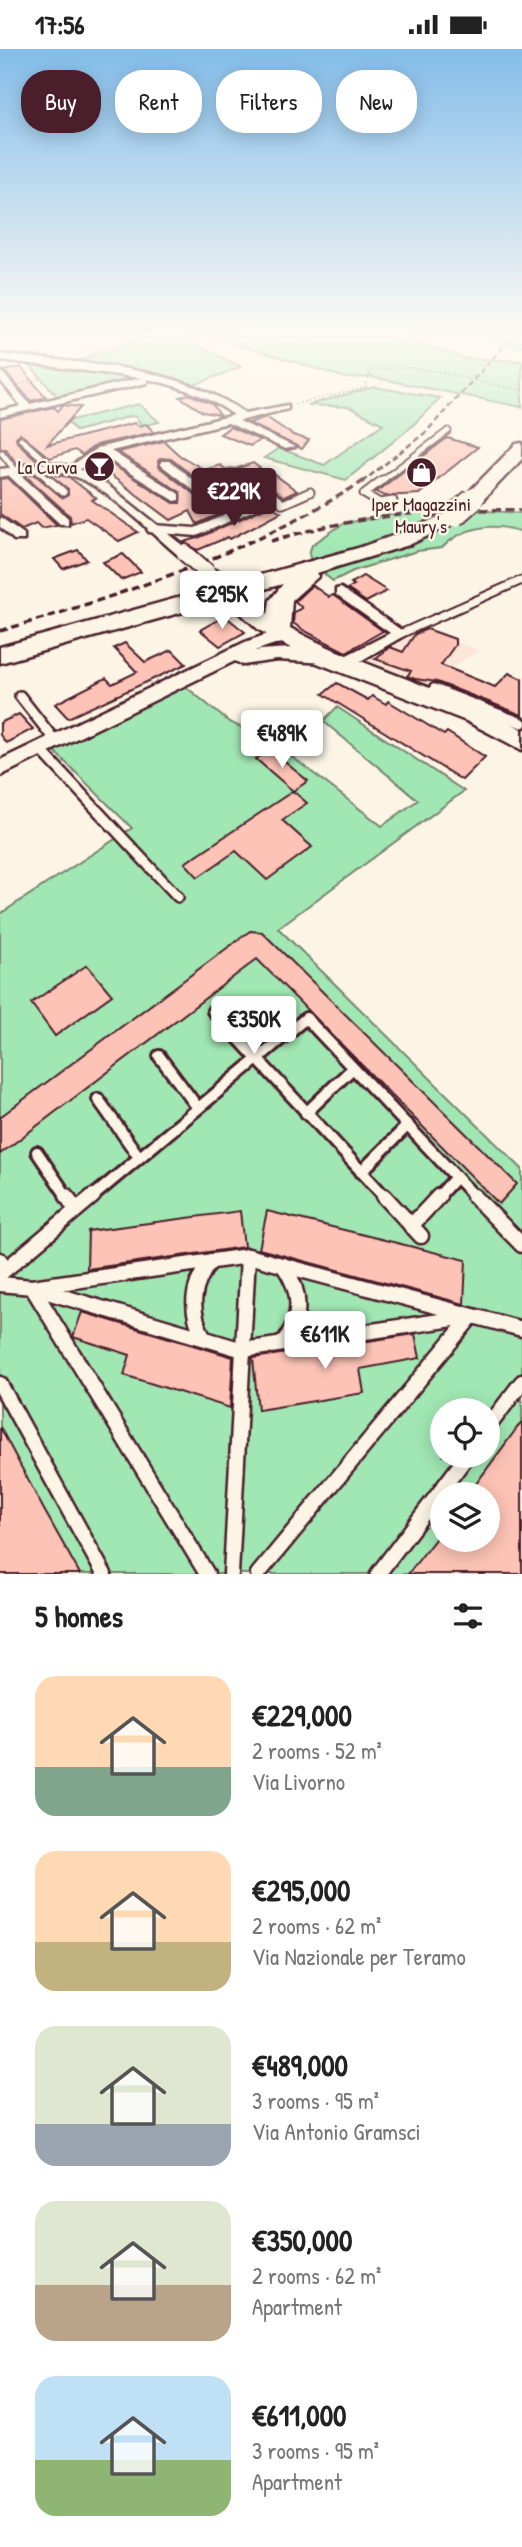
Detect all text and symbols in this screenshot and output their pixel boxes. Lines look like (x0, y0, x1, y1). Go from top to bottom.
text: 17:56 (35, 7, 85, 42)
chip: Buy (21, 70, 101, 133)
chip: Rent (115, 70, 202, 133)
chip: Filters (216, 70, 322, 133)
chip: New (336, 70, 417, 133)
bar icon: La Curva (83, 450, 117, 484)
place label: La Curva (18, 454, 78, 480)
shop icon: Iper Magazzini Maury's (404, 456, 438, 490)
pin: €229K (185, 469, 283, 528)
text: €229K (207, 475, 261, 506)
place label: Iper Magazzini Maury's (371, 491, 471, 539)
pin: €295K (173, 571, 271, 631)
text: €295K (196, 578, 248, 609)
pin: €489K (233, 711, 331, 770)
text: €489K (257, 717, 307, 748)
pin: €350K (205, 997, 303, 1056)
text: €350K (227, 1003, 281, 1034)
pin: €611K (276, 1311, 374, 1371)
text: €611K (301, 1318, 349, 1349)
map controls (430, 1398, 500, 1552)
button: locate (430, 1398, 500, 1468)
button: layers (430, 1482, 500, 1552)
text: 5 homes (35, 1596, 123, 1636)
icon: filters (449, 1597, 487, 1635)
text: €229,000 (252, 1695, 352, 1735)
icon: home (91, 1704, 175, 1788)
text: 2 rooms · 52 m² (252, 1735, 382, 1766)
text: Via Livorno (252, 1766, 345, 1797)
text: €295,000 (252, 1870, 351, 1910)
icon: home (91, 1879, 175, 1963)
text: 2 rooms · 62 m² (252, 1910, 381, 1941)
text: Via Nazionale per Teramo (252, 1941, 466, 1972)
text: €489,000 (252, 2045, 348, 2085)
icon: home (91, 2054, 175, 2138)
text: 3 rooms · 95 m² (252, 2085, 379, 2116)
text: Via Antonio Gramsci (252, 2116, 421, 2147)
text: €350,000 (252, 2220, 352, 2260)
icon: home (91, 2229, 175, 2313)
text: 2 rooms · 62 m² (252, 2260, 381, 2291)
text: Apartment (252, 2291, 342, 2322)
text: €611,000 (252, 2395, 347, 2435)
icon: home (91, 2404, 175, 2488)
text: 3 rooms · 95 m² (252, 2435, 379, 2466)
text: Apartment (252, 2466, 342, 2497)

